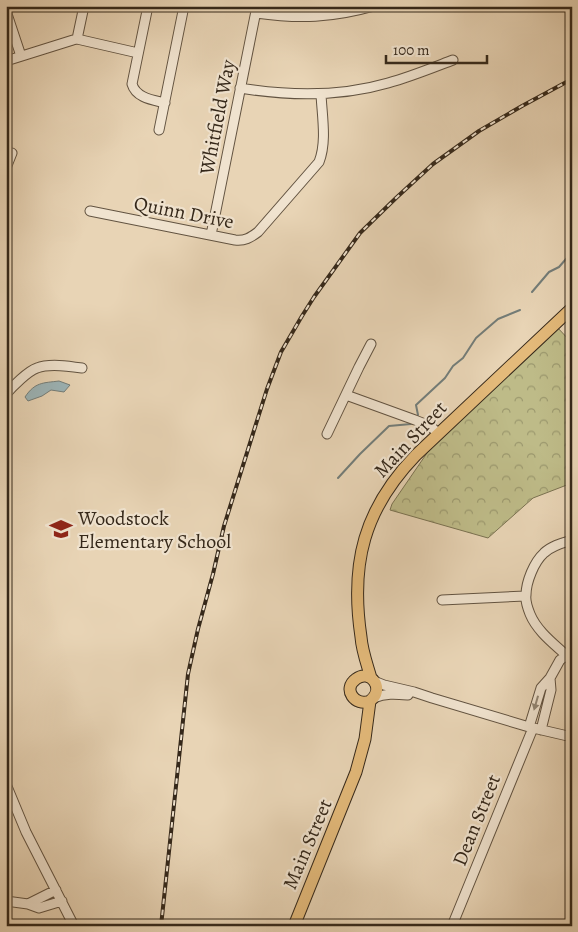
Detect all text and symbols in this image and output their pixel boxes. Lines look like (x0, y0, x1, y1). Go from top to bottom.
scale bar (386, 32, 487, 64)
text: 100 m (393, 40, 430, 60)
street label: Whitfield Way (193, 56, 242, 178)
street label: Quinn Drive (132, 190, 236, 235)
street label: Main Street (368, 395, 453, 484)
place label: Woodstock Elementary School (77, 505, 231, 555)
school or university icon: Woodstock Elementary School (48, 516, 74, 542)
one-way arrow (532, 696, 540, 711)
street label: Dean Street (446, 770, 507, 870)
street label: Main Street (276, 794, 339, 894)

